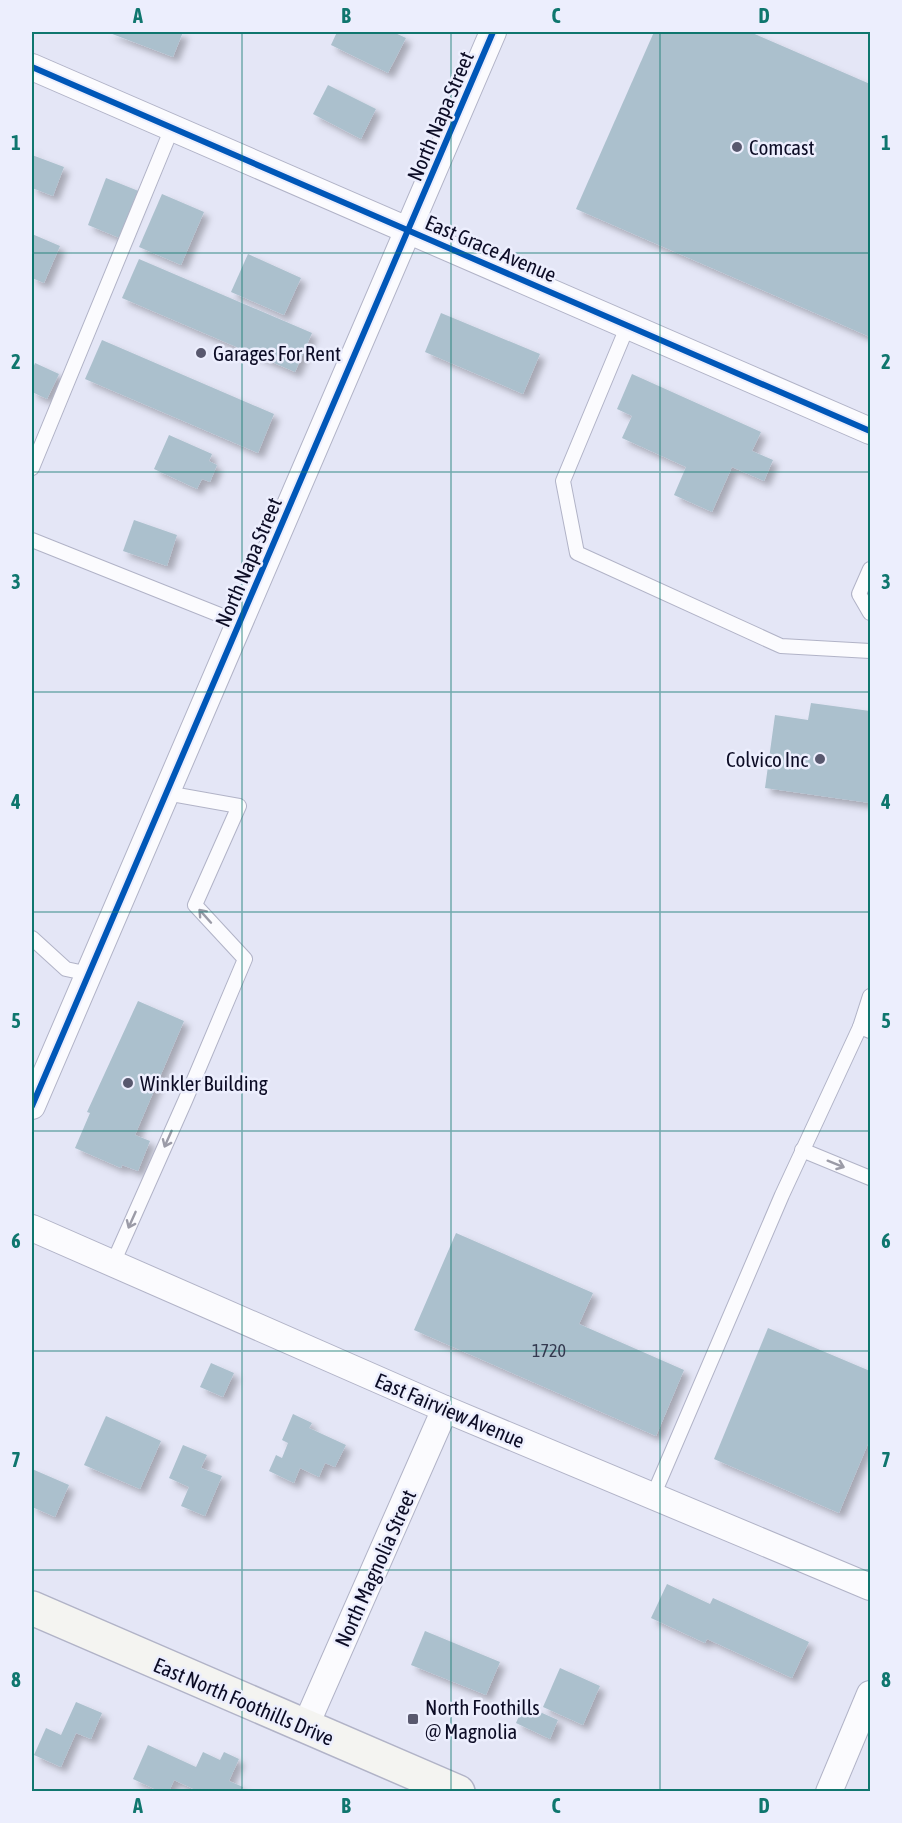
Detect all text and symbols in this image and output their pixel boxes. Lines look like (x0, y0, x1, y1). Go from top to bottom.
text: A (132, 4, 143, 27)
text: B (341, 4, 351, 27)
text: C (552, 4, 561, 27)
text: D (758, 4, 770, 27)
street label: North Napa Street (402, 48, 478, 184)
text: 1 (11, 131, 21, 154)
text: 1 (881, 131, 891, 154)
place label: Comcast (749, 135, 814, 159)
marker: Comcast (730, 140, 744, 154)
street label: East Grace Avenue (422, 210, 560, 286)
place label: Garages For Rent (213, 341, 341, 365)
marker: Garages For Rent (194, 346, 208, 360)
text: 2 (11, 350, 21, 373)
text: 2 (881, 350, 891, 373)
street label: North Napa Street (210, 494, 286, 630)
text: 3 (11, 570, 21, 593)
text: 3 (881, 570, 891, 593)
place label: Colvico Inc (726, 747, 808, 771)
marker: Colvico Inc (813, 752, 827, 766)
text: 4 (10, 790, 21, 813)
text: 4 (880, 790, 891, 813)
one-way arrow (198, 909, 212, 924)
text: 5 (11, 1009, 21, 1032)
text: 5 (881, 1009, 891, 1032)
place label: Winkler Building (140, 1071, 268, 1095)
marker: Winkler Building (121, 1076, 135, 1090)
one-way arrow (162, 1129, 173, 1147)
one-way arrow (827, 1159, 845, 1170)
one-way arrow (126, 1210, 137, 1228)
text: 6 (11, 1229, 21, 1252)
text: 6 (881, 1229, 891, 1252)
house number: 1720 (532, 1340, 566, 1361)
street label: East Fairview Avenue (372, 1368, 528, 1452)
text: 7 (11, 1448, 21, 1471)
text: 7 (881, 1448, 891, 1471)
street label: North Magnolia Street (330, 1486, 420, 1650)
street label: East North Foothills Drive (150, 1652, 338, 1750)
text: 8 (11, 1668, 21, 1691)
text: 8 (881, 1668, 891, 1691)
place label: North Foothills @ Magnolia (425, 1695, 540, 1743)
marker: North Foothills @ Magnolia (406, 1712, 420, 1726)
text: A (132, 1794, 143, 1817)
text: B (341, 1794, 351, 1817)
text: C (552, 1794, 561, 1817)
text: D (758, 1794, 770, 1817)

